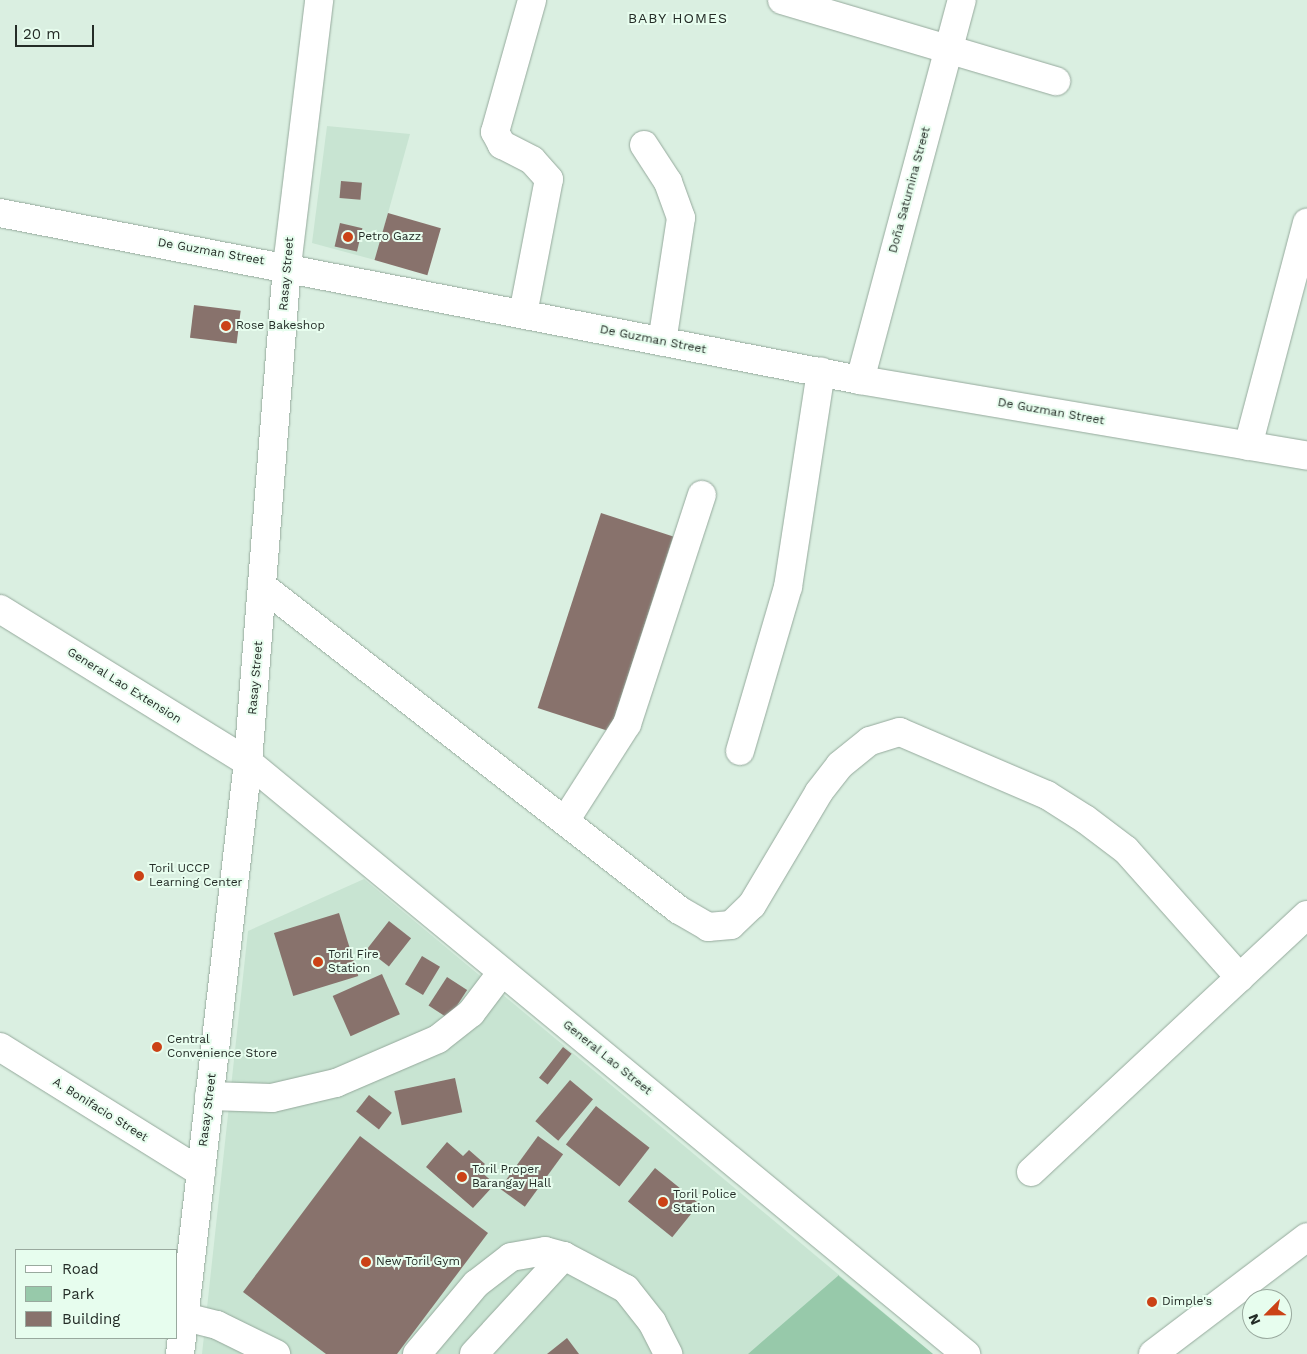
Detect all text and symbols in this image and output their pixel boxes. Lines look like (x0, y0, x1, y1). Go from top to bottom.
district label: BABY HOMES (627, 10, 729, 26)
scale bar (18, 15, 96, 47)
text: 20 m (23, 25, 61, 43)
street label: Doña Saturnina Street (886, 125, 934, 255)
place label: Petro Gazz (358, 230, 421, 244)
marker: Petro Gazz (342, 231, 354, 243)
street label: De Guzman Street (157, 236, 265, 268)
street label: Rasay Street (277, 237, 297, 311)
place label: Rose Bakeshop (236, 319, 325, 333)
marker: Rose Bakeshop (220, 320, 232, 332)
street label: De Guzman Street (599, 323, 707, 357)
street label: De Guzman Street (997, 396, 1105, 428)
street label: Rasay Street (246, 641, 266, 715)
street label: General Lao Extension (64, 645, 184, 727)
place label: Toril UCCP Learning Center (149, 862, 242, 890)
marker: Toril UCCP Learning Center (133, 870, 145, 882)
place label: Toril Fire Station (328, 948, 379, 976)
marker: Toril Fire Station (312, 956, 324, 968)
street label: General Lao Street (559, 1018, 655, 1098)
place label: Central Convenience Store (167, 1033, 277, 1061)
marker: Central Convenience Store (151, 1041, 163, 1053)
street label: Rasay Street (196, 1072, 220, 1148)
street label: A. Bonifacio Street (50, 1075, 150, 1145)
place label: Toril Proper Barangay Hall (472, 1163, 552, 1191)
marker: Toril Proper Barangay Hall (456, 1171, 468, 1183)
place label: Toril Police Station (673, 1188, 737, 1216)
marker: Toril Police Station (657, 1196, 669, 1208)
legend (15, 1249, 178, 1339)
place label: New Toril Gym (376, 1255, 461, 1269)
marker: New Toril Gym (360, 1256, 372, 1268)
text: Road (62, 1260, 99, 1278)
text: Park (62, 1285, 94, 1303)
north arrow (1242, 1289, 1292, 1339)
place label: Dimple's (1162, 1295, 1212, 1309)
marker: Dimple's (1146, 1296, 1158, 1308)
text: Building (62, 1310, 120, 1328)
text: N (1245, 1312, 1264, 1327)

